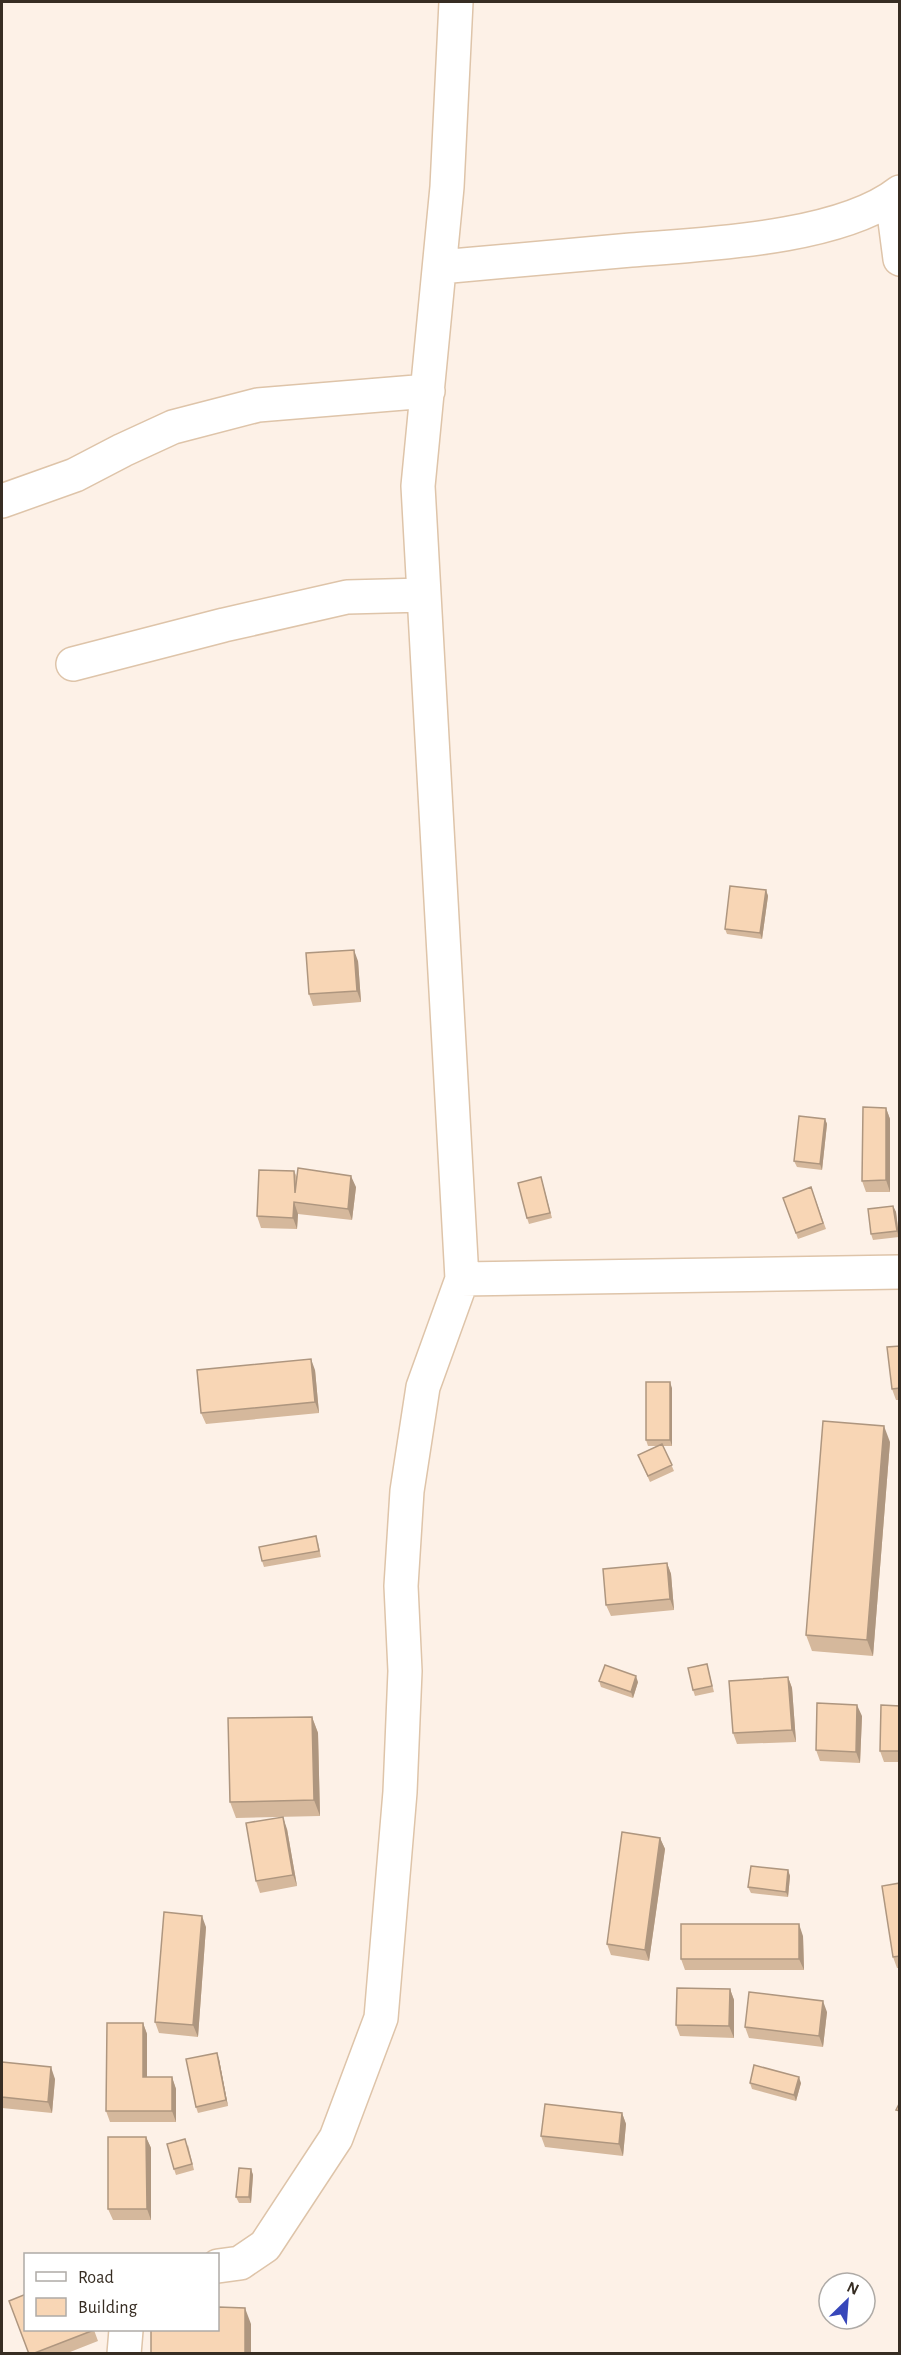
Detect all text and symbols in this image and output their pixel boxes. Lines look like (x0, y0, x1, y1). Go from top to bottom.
legend (24, 2253, 219, 2331)
text: Road (78, 2269, 114, 2287)
north arrow (817, 2271, 877, 2331)
text: N (844, 2279, 861, 2298)
text: Building (78, 2299, 138, 2317)

